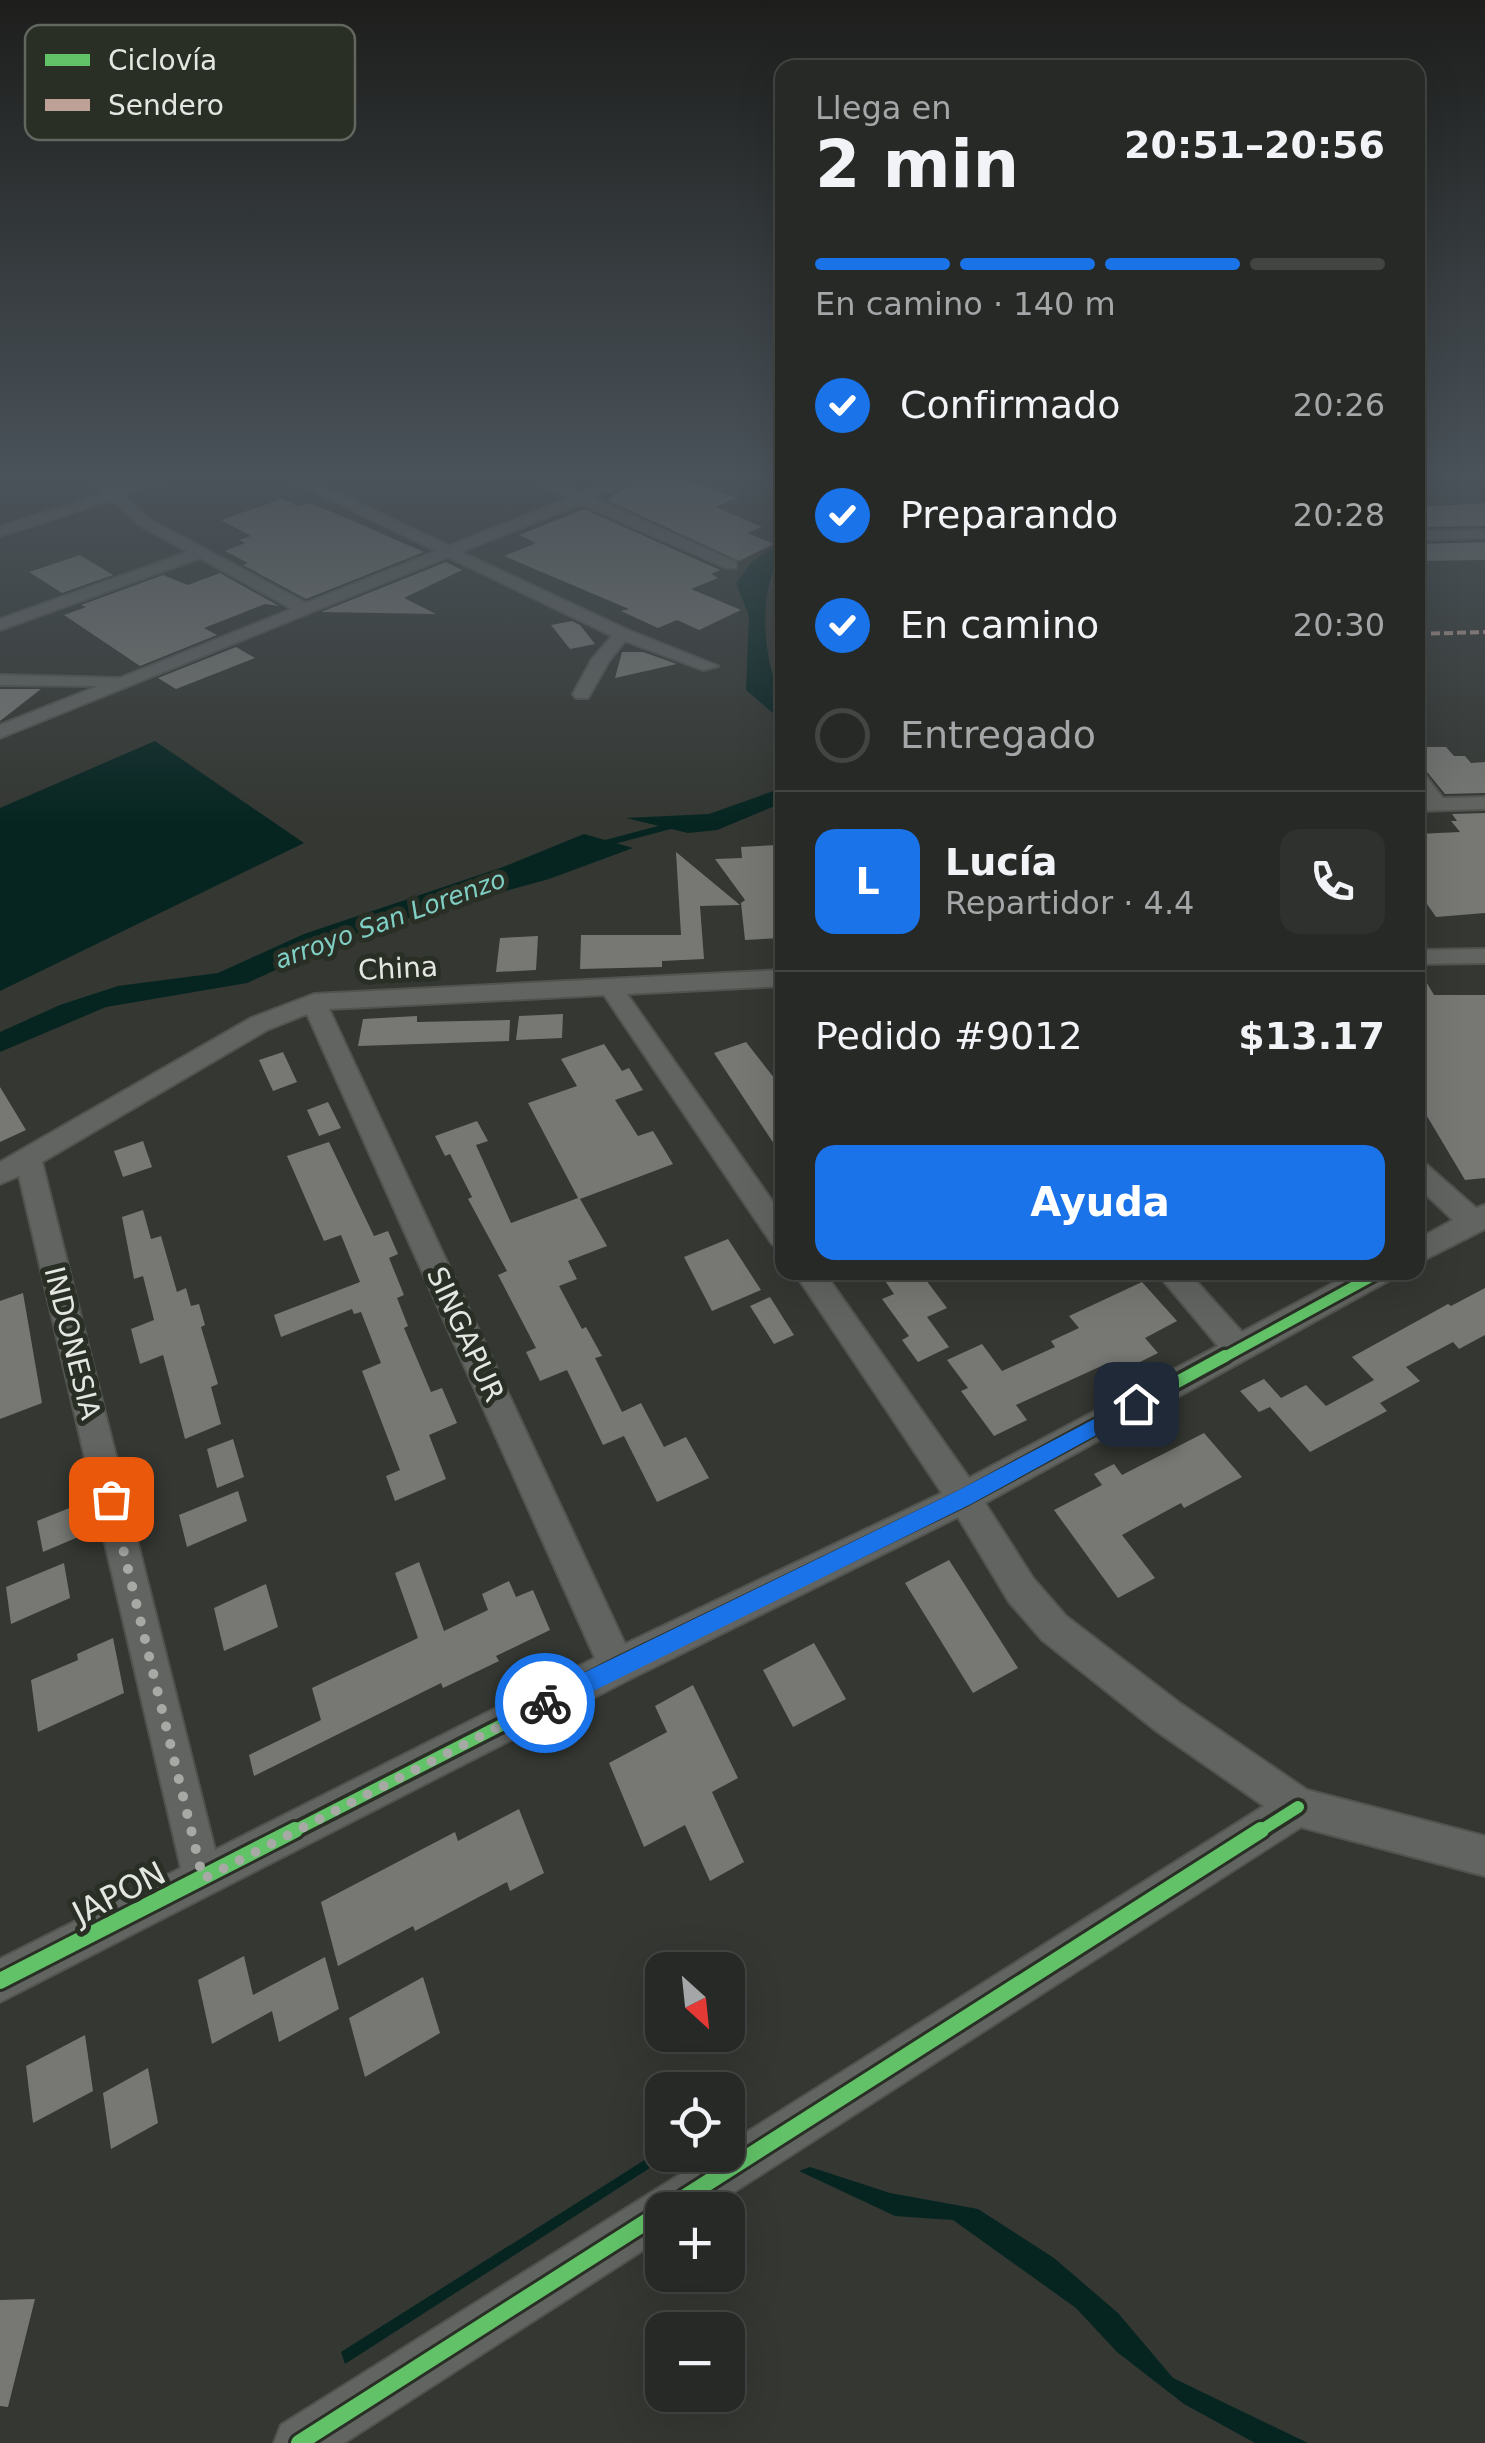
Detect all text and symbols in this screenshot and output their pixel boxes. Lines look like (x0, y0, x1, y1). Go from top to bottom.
legend (25, 25, 355, 140)
text: Ciclovía (108, 44, 217, 77)
text: Sendero (108, 89, 224, 122)
text: Llega en (815, 89, 951, 127)
text: 20:51–20:56 (1124, 123, 1385, 167)
text: 2 min (815, 127, 1019, 202)
text: En camino · 140 m (815, 285, 1116, 323)
icon: check (815, 378, 870, 433)
text: Confirmado (900, 383, 1120, 427)
text: 20:26 (1293, 386, 1385, 424)
icon: check (815, 488, 870, 543)
text: Preparando (900, 493, 1118, 537)
text: 20:28 (1293, 496, 1385, 534)
icon: check (815, 598, 870, 653)
text: En camino (900, 603, 1099, 647)
text: 20:30 (1293, 606, 1385, 644)
text: Entregado (900, 713, 1096, 757)
button: phone (1280, 829, 1385, 934)
text: Lucía (945, 840, 1057, 884)
text: L (855, 859, 880, 903)
water label: arroyo San Lorenzo (271, 864, 509, 975)
text: Repartidor · 4.4 (945, 884, 1194, 922)
street label: China (357, 950, 439, 987)
text: Pedido #9012 (815, 1014, 1083, 1058)
text: $13.17 (1238, 1014, 1385, 1058)
button: Ayuda (815, 1145, 1385, 1260)
street label: SINGAPUR (420, 1262, 511, 1407)
street label: INDONESIA (38, 1263, 107, 1423)
pin (1094, 1362, 1179, 1447)
icon: home (1109, 1377, 1164, 1432)
pin (69, 1457, 154, 1542)
icon: bag (84, 1472, 139, 1527)
courier (495, 1653, 595, 1753)
icon: bike (518, 1676, 573, 1731)
street label: JAPON (64, 1854, 172, 1933)
north arrow (645, 1952, 745, 2052)
map controls (645, 1952, 745, 2412)
button: locate (645, 2072, 745, 2172)
button: + (645, 2192, 745, 2292)
button: − (645, 2312, 745, 2412)

